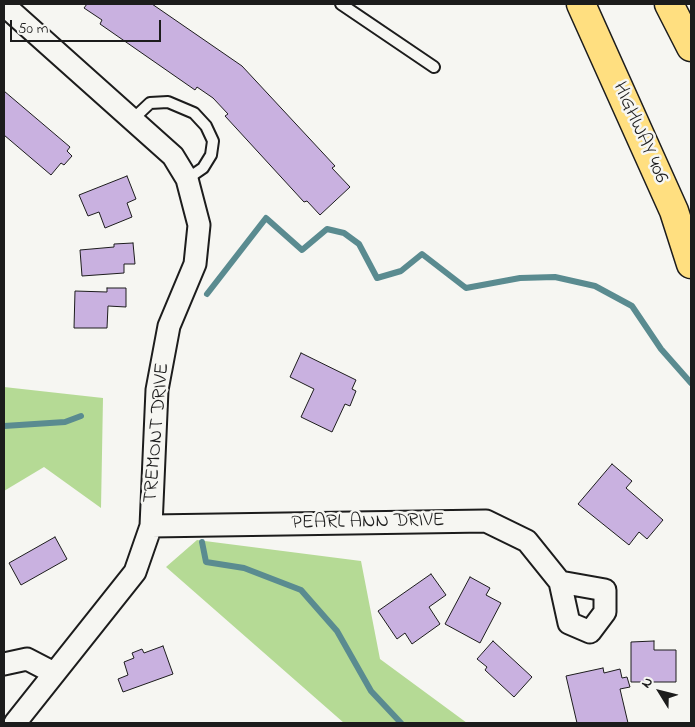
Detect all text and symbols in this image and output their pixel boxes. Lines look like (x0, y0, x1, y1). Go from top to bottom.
scale bar (12, 10, 164, 42)
text: 50 m (18, 18, 48, 40)
street label: HIGHWAY 406 (606, 79, 672, 187)
street label: TREMONT DRIVE (140, 362, 176, 504)
street label: PEARL ANN DRIVE (291, 510, 445, 536)
north arrow (635, 667, 685, 717)
text: N (636, 673, 659, 693)

